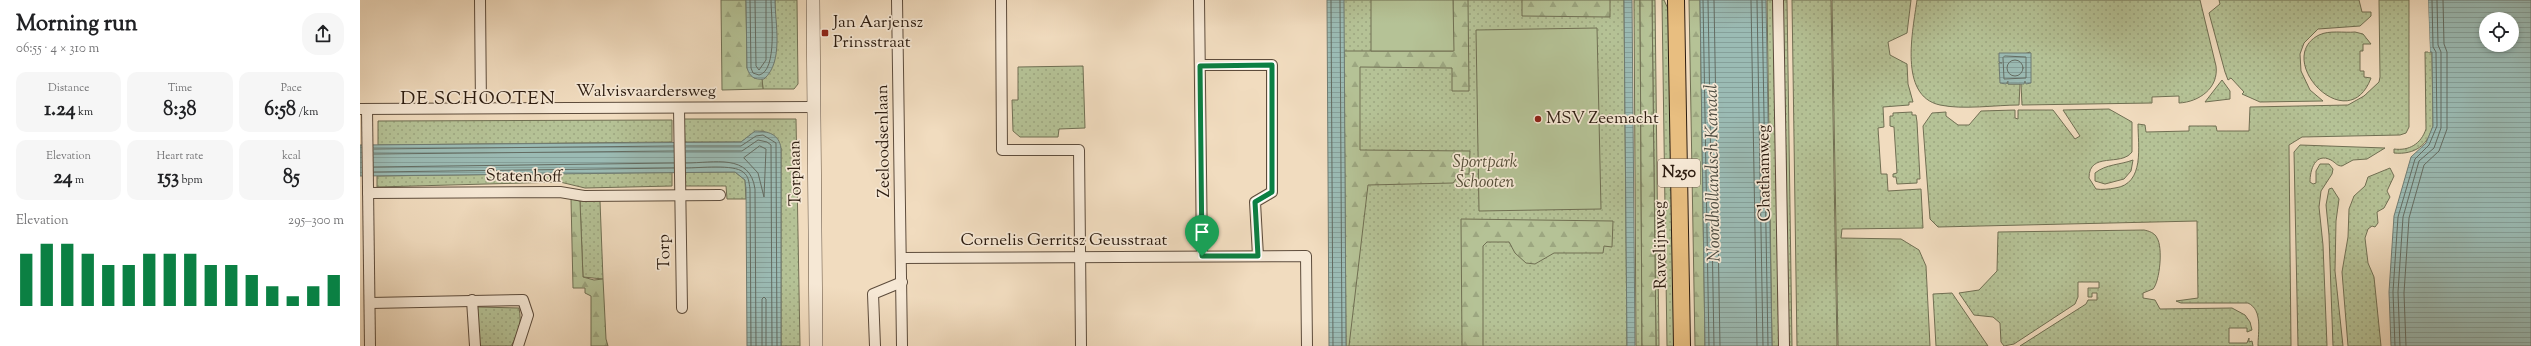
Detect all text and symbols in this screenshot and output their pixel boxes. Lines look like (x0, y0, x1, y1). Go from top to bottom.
text: Morning run (16, 9, 138, 41)
place label: Jan Aarjensz Prinsstraat (832, 11, 923, 55)
map controls (2479, 12, 2519, 52)
button: locate (2479, 12, 2519, 52)
button: share (302, 13, 344, 55)
marker: Jan Aarjensz Prinsstraat (820, 28, 830, 38)
text: 06:55 · 4 × 310 m (16, 40, 99, 58)
text: Distance (48, 80, 89, 96)
text: Time (168, 80, 192, 96)
text: Pace (281, 80, 302, 96)
street label: Walvisvaardersweg (576, 80, 716, 104)
street label: Zeeloodsenlaan (871, 84, 897, 198)
water label: Noordhollandsch Kanaal (1699, 84, 1729, 262)
district label: DE SCHOOTEN (400, 86, 556, 113)
text: 1.24 (44, 96, 76, 125)
text: 8:38 (163, 96, 197, 125)
text: 6:58 (264, 96, 296, 125)
text: km (76, 104, 93, 120)
text: /km (296, 104, 318, 120)
place label: MSV Zeemacht (1546, 107, 1659, 131)
marker: MSV Zeemacht (1533, 114, 1543, 124)
street label: Chathamweg (1752, 124, 1778, 222)
street label: Torplaan (783, 140, 809, 206)
text: Elevation (46, 148, 91, 164)
text: Heart rate (157, 148, 203, 164)
text: kcal (282, 148, 301, 164)
park label: Sportpark Schooten (1453, 151, 1518, 195)
road number: N250 (1658, 159, 1700, 187)
text: 24 (53, 164, 73, 193)
text: 153 (157, 164, 179, 193)
text: 85 (283, 164, 300, 193)
street label: Statenhoff (485, 164, 563, 190)
text: m (73, 172, 84, 188)
text: bpm (179, 172, 203, 188)
street label: Ravelijnweg (1648, 201, 1674, 289)
text: Elevation (16, 212, 69, 230)
text: 295–300 m (288, 212, 344, 230)
pin (1185, 215, 1219, 256)
icon: arrive (1191, 221, 1213, 243)
street label: Cornelis Gerritsz Geusstraat (961, 229, 1168, 253)
street label: Torp (653, 234, 677, 270)

